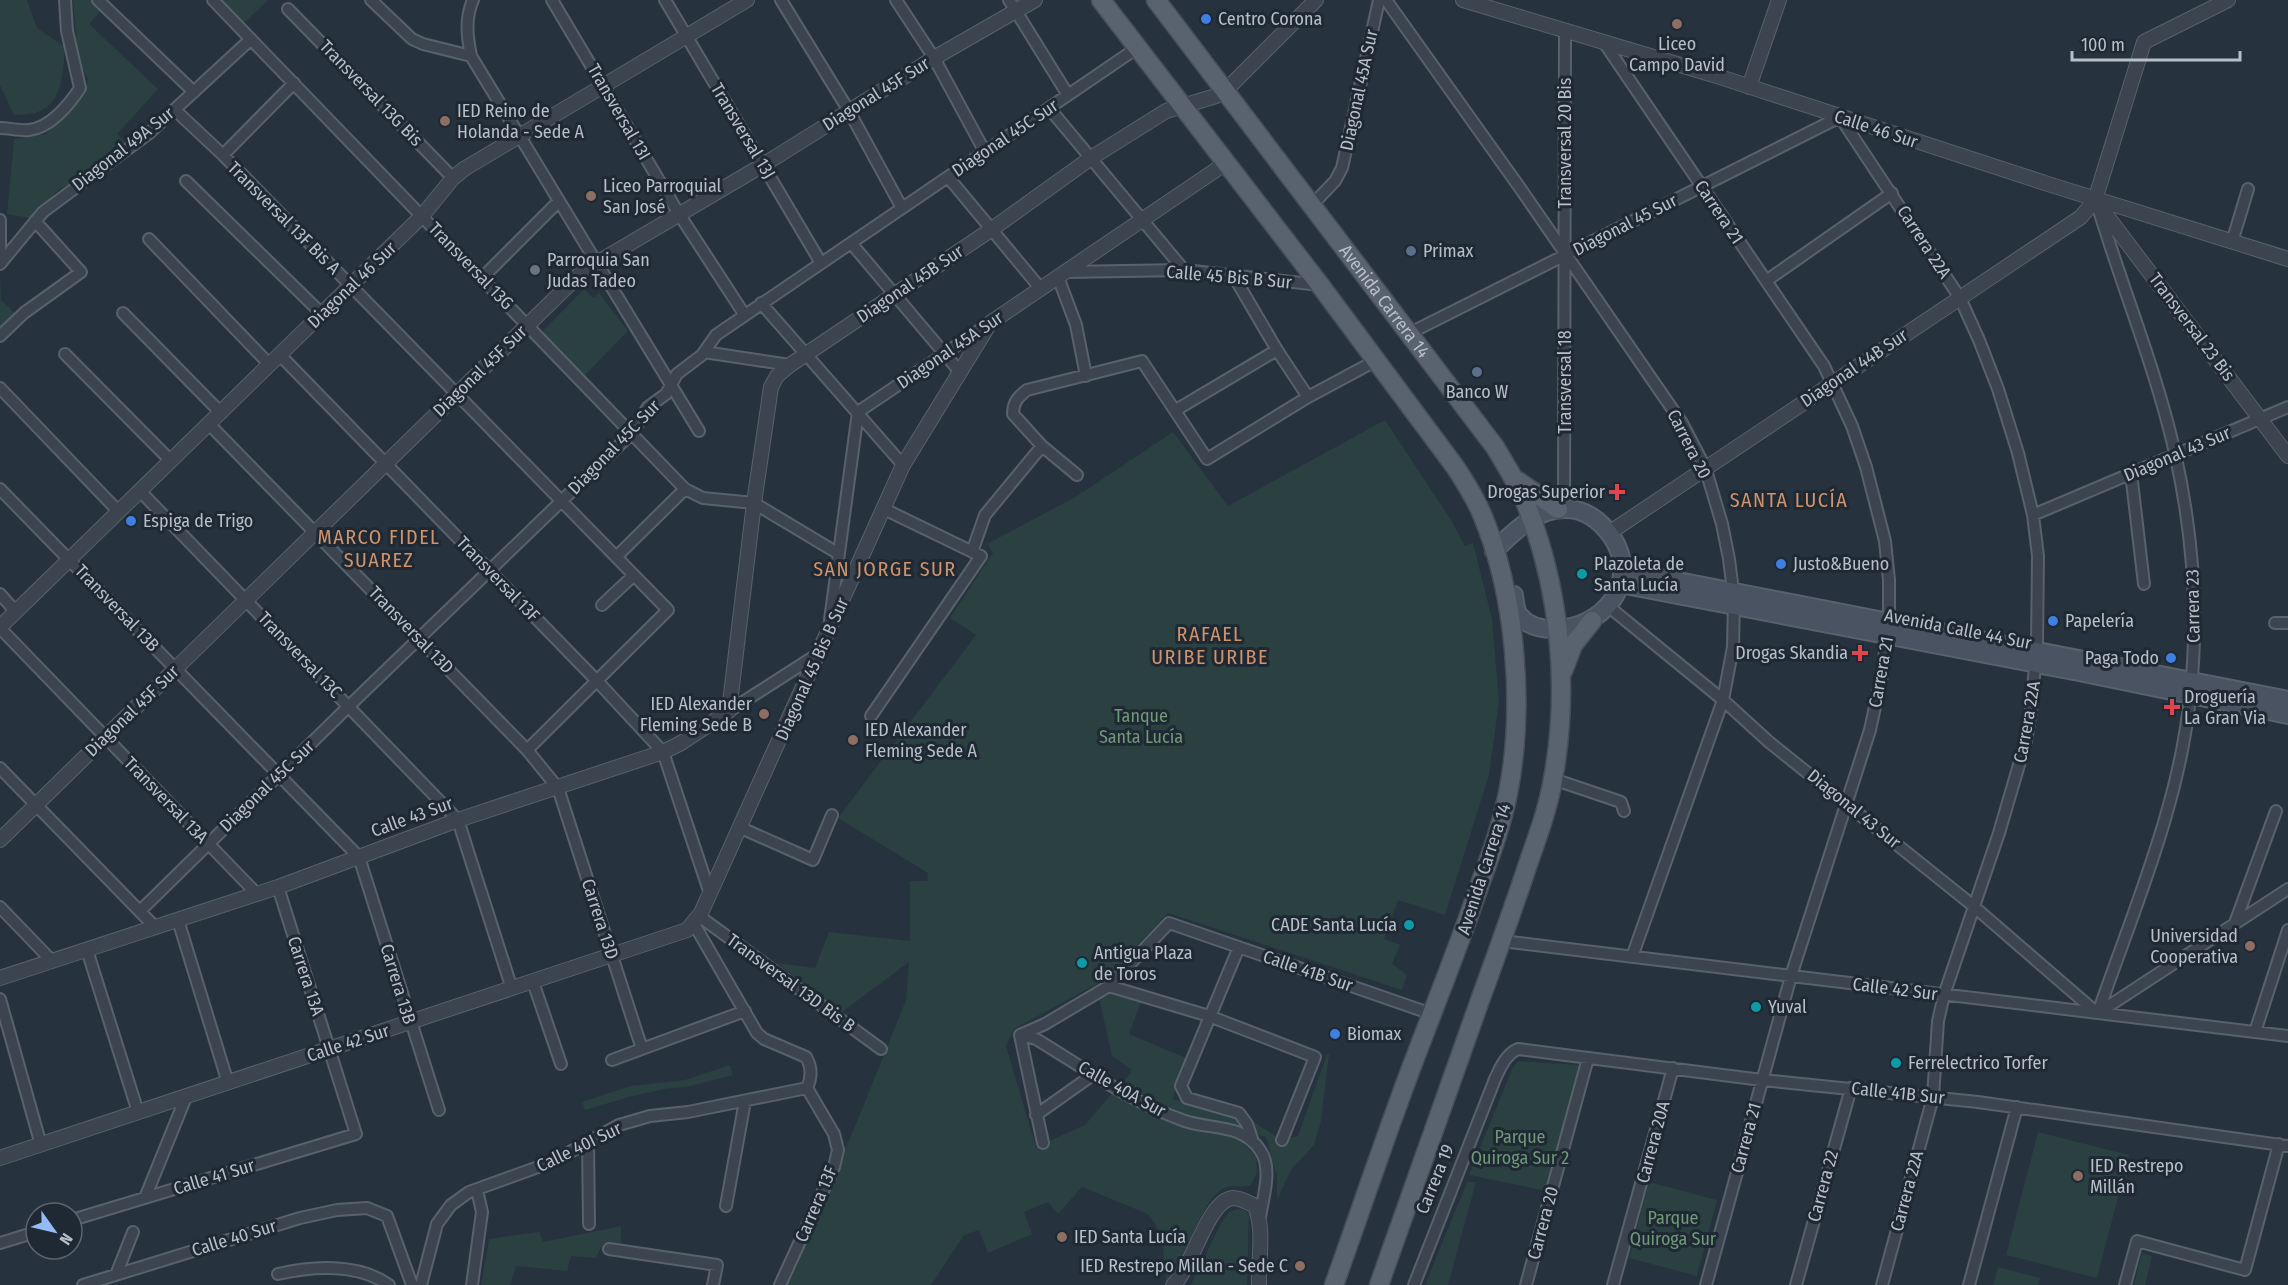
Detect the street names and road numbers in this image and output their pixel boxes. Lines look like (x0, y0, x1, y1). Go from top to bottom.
street label: Diagonal 45A Sur (1335, 27, 1383, 153)
street label: Transversal 13G Bis (315, 35, 427, 151)
street label: Diagonal 45F Sur (818, 52, 934, 136)
street label: Transversal 13I (583, 60, 655, 164)
street label: Transversal 20 Bis (1554, 77, 1576, 208)
street label: Transversal 13J (706, 79, 780, 183)
street label: Diagonal 45C Sur (948, 94, 1063, 182)
street label: Diagonal 49A Sur (68, 102, 179, 196)
street label: Calle 46 Sur (1831, 105, 1921, 153)
street label: Transversal 13F Bis A (223, 157, 345, 279)
street label: Carrera 21 (1690, 176, 1748, 248)
street label: Diagonal 45 Sur (1569, 189, 1681, 261)
street label: Carrera 22A (1892, 201, 1956, 283)
street label: Transversal 13G (424, 218, 518, 314)
street label: Diagonal 46 Sur (303, 237, 401, 333)
street label: Diagonal 45B Sur (852, 240, 968, 328)
street label: Avenida Carrera 14 (1334, 240, 1435, 362)
street label: Calle 45 Bis B Sur (1165, 261, 1294, 294)
street label: Transversal 23 Bis (2144, 269, 2240, 386)
street label: Diagonal 45A Sur (893, 306, 1008, 394)
street label: Diagonal 45F Sur (429, 320, 532, 421)
street label: Diagonal 44B Sur (1796, 324, 1912, 412)
street label: Transversal 18 (1554, 330, 1576, 434)
street label: Diagonal 45C Sur (563, 395, 665, 499)
street label: Carrera 20 (1662, 406, 1716, 482)
street label: Diagonal 43 Sur (2120, 421, 2234, 486)
street label: Transversal 13F (452, 532, 544, 626)
street label: Transversal 13B (70, 560, 164, 656)
street label: Carrera 23 (2181, 569, 2205, 643)
street label: Transversal 13D (364, 582, 458, 678)
street label: Diagonal 45 Bis B Sur (771, 593, 854, 744)
street label: Avenida Calle 44 Sur (1883, 604, 2034, 654)
street label: Transversal 13C (253, 607, 347, 703)
street label: Carrera 21 (1864, 635, 1898, 709)
street label: Diagonal 45F Sur (81, 660, 184, 761)
street label: Carrera 22A (2009, 679, 2045, 765)
street label: Diagonal 45C Sur (215, 735, 319, 837)
street label: Transversal 13A (119, 752, 213, 848)
street label: Diagonal 43 Sur (1803, 765, 1906, 854)
street label: Calle 43 Sur (368, 792, 457, 842)
street label: Avenida Carrera 14 (1452, 801, 1516, 937)
street label: Carrera 13D (577, 876, 623, 962)
street label: Transversal 13D Bis B (723, 929, 860, 1037)
street label: Carrera 13A (283, 934, 329, 1019)
street label: Carrera 13B (375, 941, 421, 1027)
street label: Calle 41B Sur (1260, 945, 1357, 997)
street label: Calle 42 Sur (1851, 973, 1939, 1005)
street label: Calle 42 Sur (304, 1019, 393, 1067)
street label: Calle 40A Sur (1074, 1056, 1170, 1122)
street label: Calle 41B Sur (1850, 1077, 1946, 1109)
street label: Carrera 20A (1631, 1098, 1675, 1186)
street label: Carrera 21 (1726, 1100, 1766, 1176)
street label: Calle 40I Sur (533, 1117, 626, 1177)
street label: Carrera 19 (1411, 1141, 1459, 1217)
street label: Carrera 22 (1803, 1148, 1843, 1224)
street label: Carrera 22A (1886, 1148, 1928, 1234)
street label: Calle 41 Sur (171, 1154, 258, 1200)
street label: Carrera 13F (790, 1163, 842, 1245)
street label: Carrera 20 (1523, 1184, 1563, 1262)
street label: Calle 40 Sur (189, 1215, 280, 1261)

